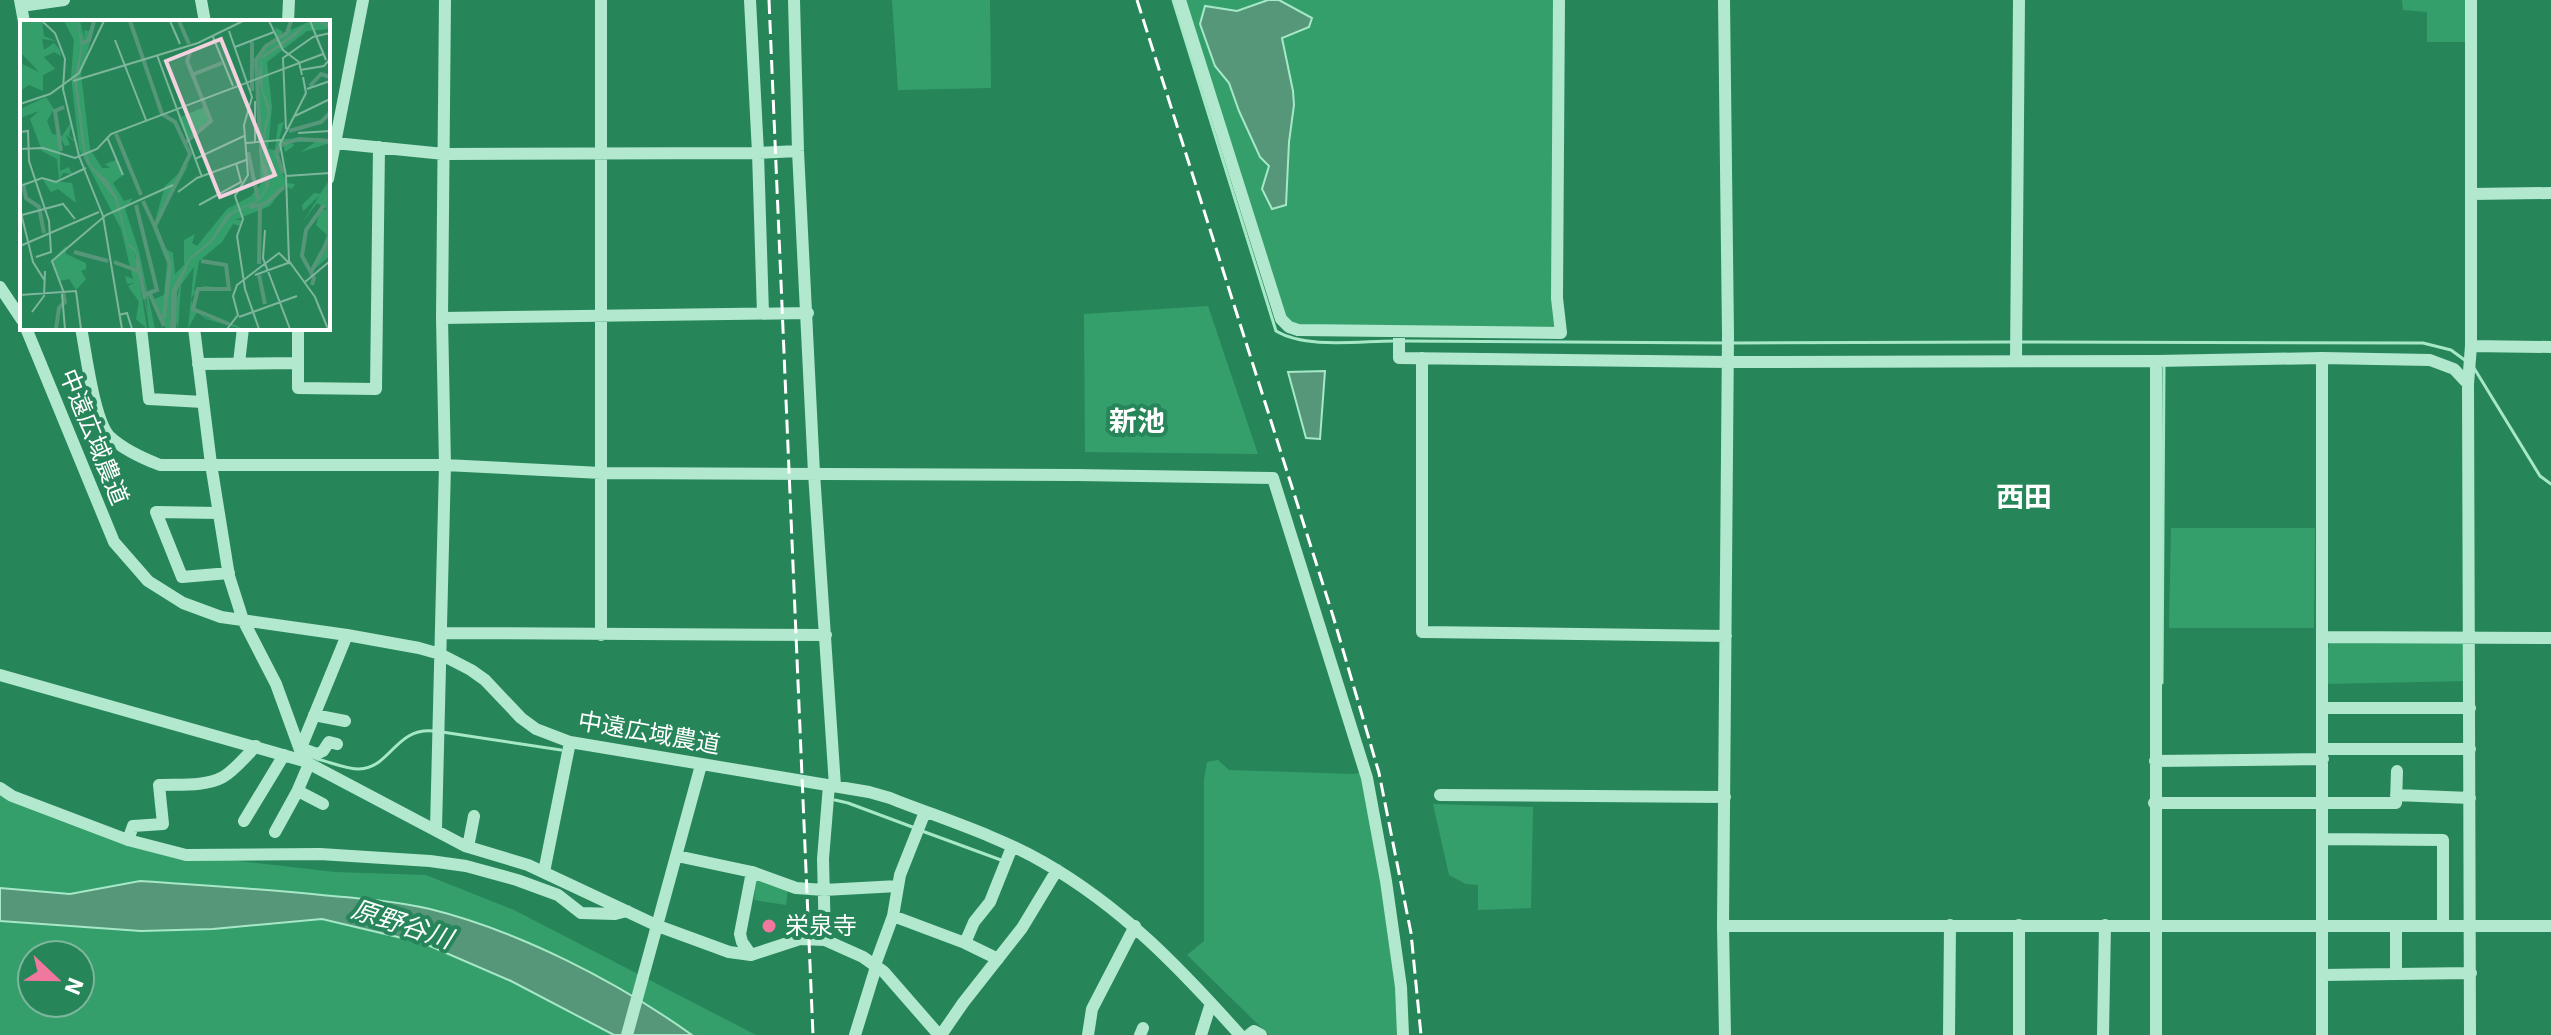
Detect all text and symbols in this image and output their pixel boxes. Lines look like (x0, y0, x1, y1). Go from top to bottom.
inset map (20, 20, 330, 330)
street label: 中遠広域農道 (53, 364, 137, 509)
district label: 新池 (1109, 402, 1165, 439)
district label: 西田 (1996, 478, 2052, 515)
street label: 中遠広域農道 (575, 704, 723, 760)
water label: 原野谷川 (348, 891, 460, 956)
place label: 栄泉寺 (785, 909, 857, 941)
marker: 栄泉寺 (760, 917, 778, 935)
north arrow (16, 939, 96, 1019)
text: N (59, 974, 91, 999)

